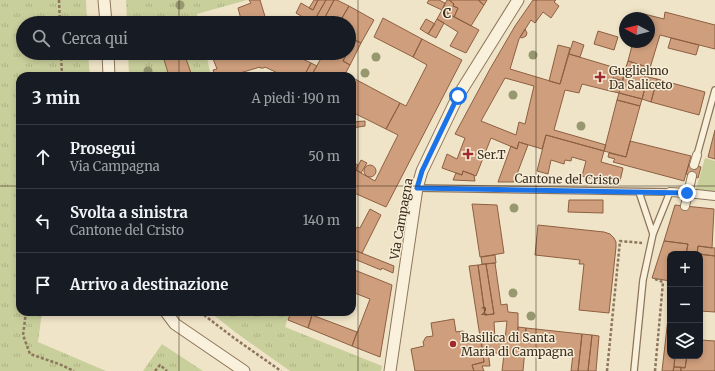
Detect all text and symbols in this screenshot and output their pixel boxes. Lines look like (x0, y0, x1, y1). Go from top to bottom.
text: C (443, 5, 452, 22)
north arrow (619, 12, 655, 48)
search box (16, 16, 356, 60)
icon: search (30, 27, 52, 49)
text: Cerca qui (62, 29, 128, 48)
place label: Guglielmo Da Saliceto (609, 63, 672, 92)
marker: Guglielmo Da Saliceto (594, 71, 606, 83)
text: 3 min (32, 87, 80, 109)
route start (449, 87, 467, 105)
text: A piedi · 190 m (251, 90, 340, 107)
text: Prosegui (70, 139, 136, 158)
icon: ahead (32, 146, 54, 168)
place label: Ser.T (477, 147, 506, 162)
text: 50 m (308, 148, 340, 165)
marker: Ser.T (462, 148, 474, 160)
text: Via Campagna (70, 158, 160, 175)
street label: Cantone del Cristo (514, 171, 620, 187)
street label: Via Campagna (386, 176, 416, 262)
route end (678, 184, 696, 202)
text: Svolta a sinistra (70, 203, 188, 222)
icon: left (32, 210, 54, 232)
text: 140 m (303, 212, 340, 229)
text: Cantone del Cristo (70, 222, 184, 239)
map controls (667, 251, 703, 359)
button: + (667, 251, 703, 287)
icon: arrive (32, 274, 54, 296)
text: Arrivo a destinazione (70, 275, 228, 294)
button: − (667, 287, 703, 323)
house number: 2 (481, 305, 487, 318)
button: layers (667, 323, 703, 359)
place label: Basilica di Santa Maria di Campagna (461, 330, 574, 359)
marker: Basilica di Santa Maria di Campagna (448, 339, 458, 349)

